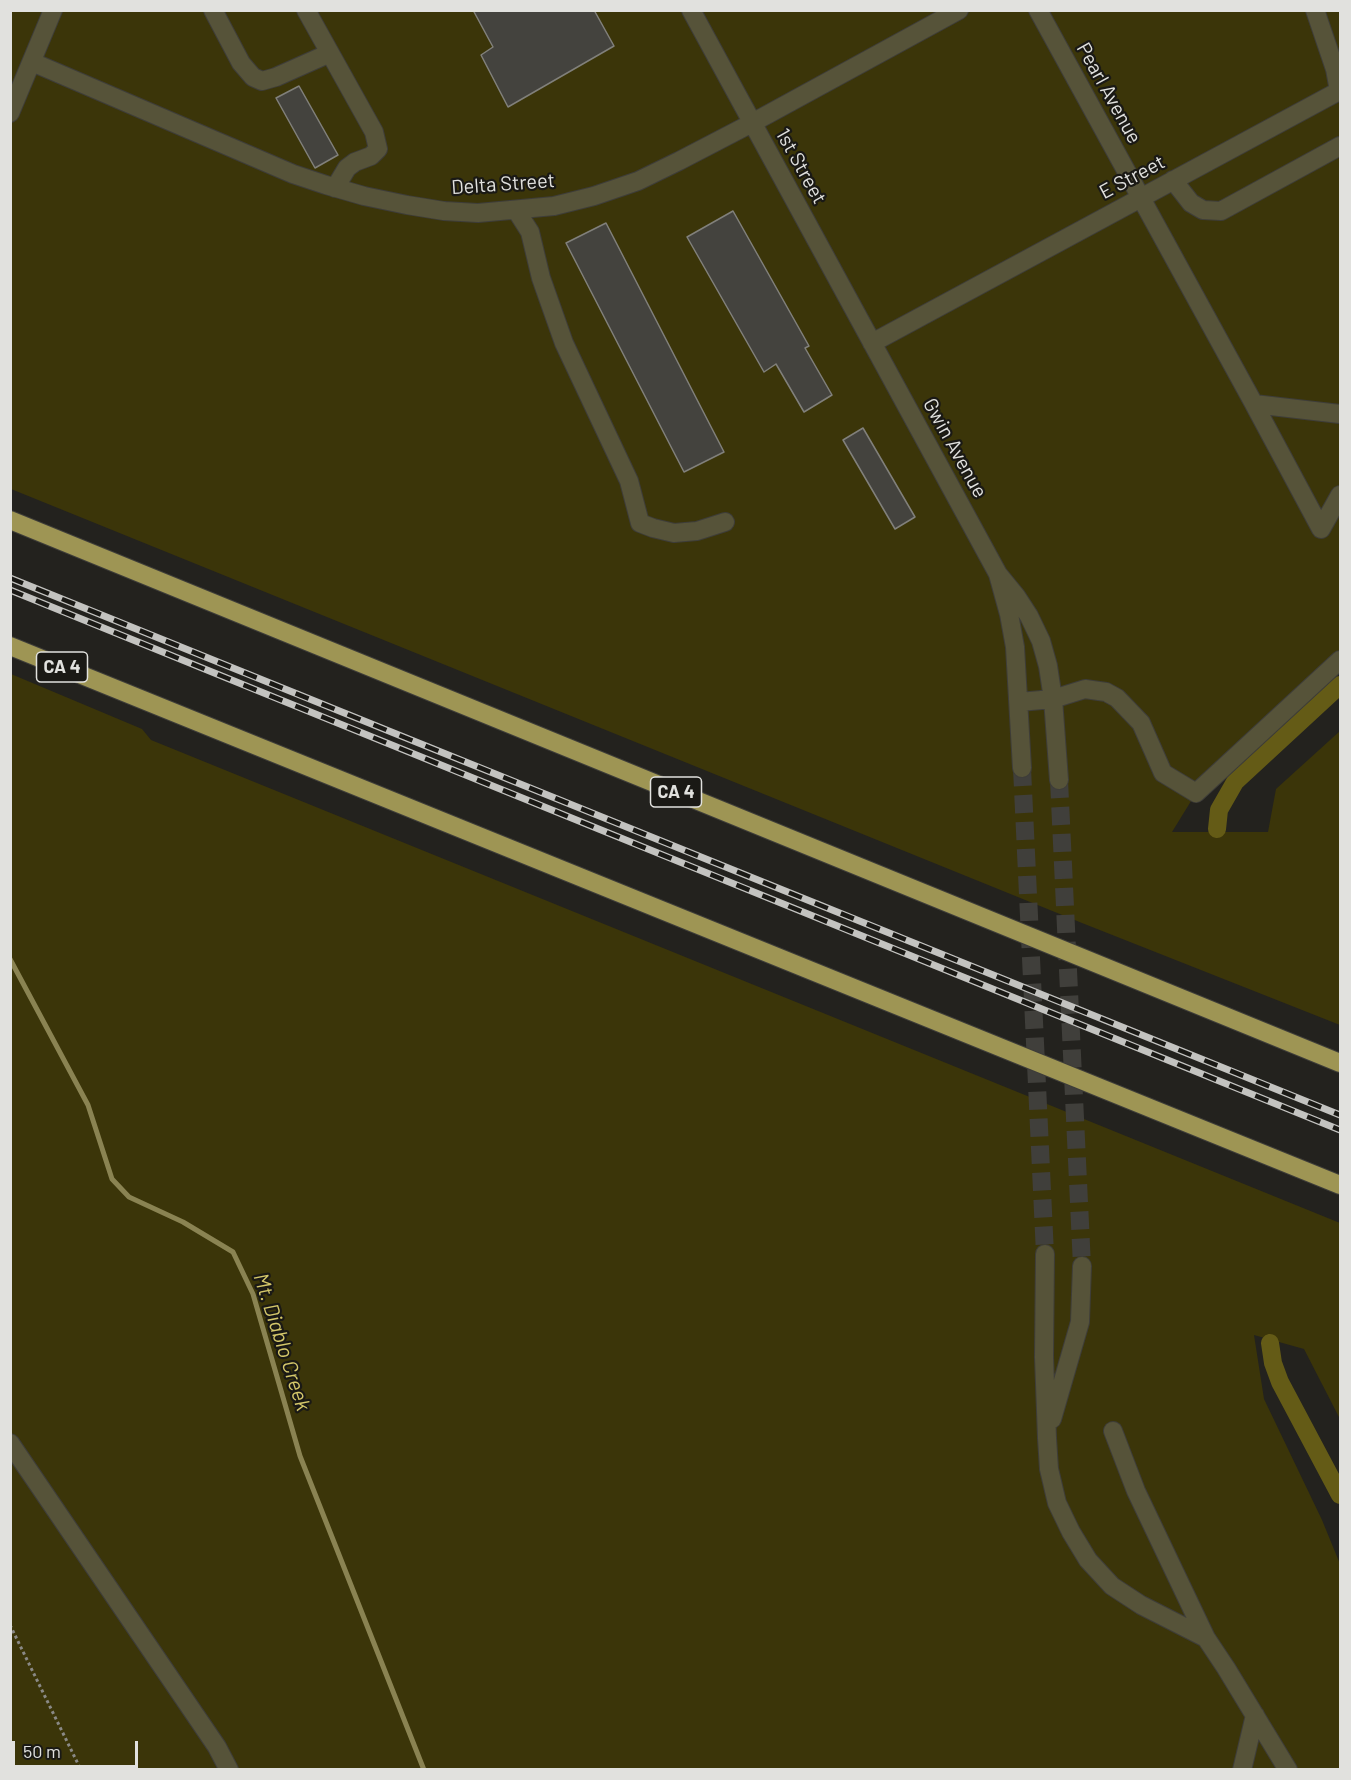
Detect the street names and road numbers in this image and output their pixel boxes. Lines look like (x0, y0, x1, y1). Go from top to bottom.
street label: Pearl Avenue (1071, 38, 1147, 148)
street label: 1st Street (771, 124, 831, 208)
street label: E Street (1095, 150, 1169, 204)
street label: Delta Street (450, 168, 556, 200)
street label: Gwin Avenue (918, 394, 992, 502)
road number: CA 4 (36, 652, 88, 682)
road number: CA 4 (650, 777, 702, 807)

